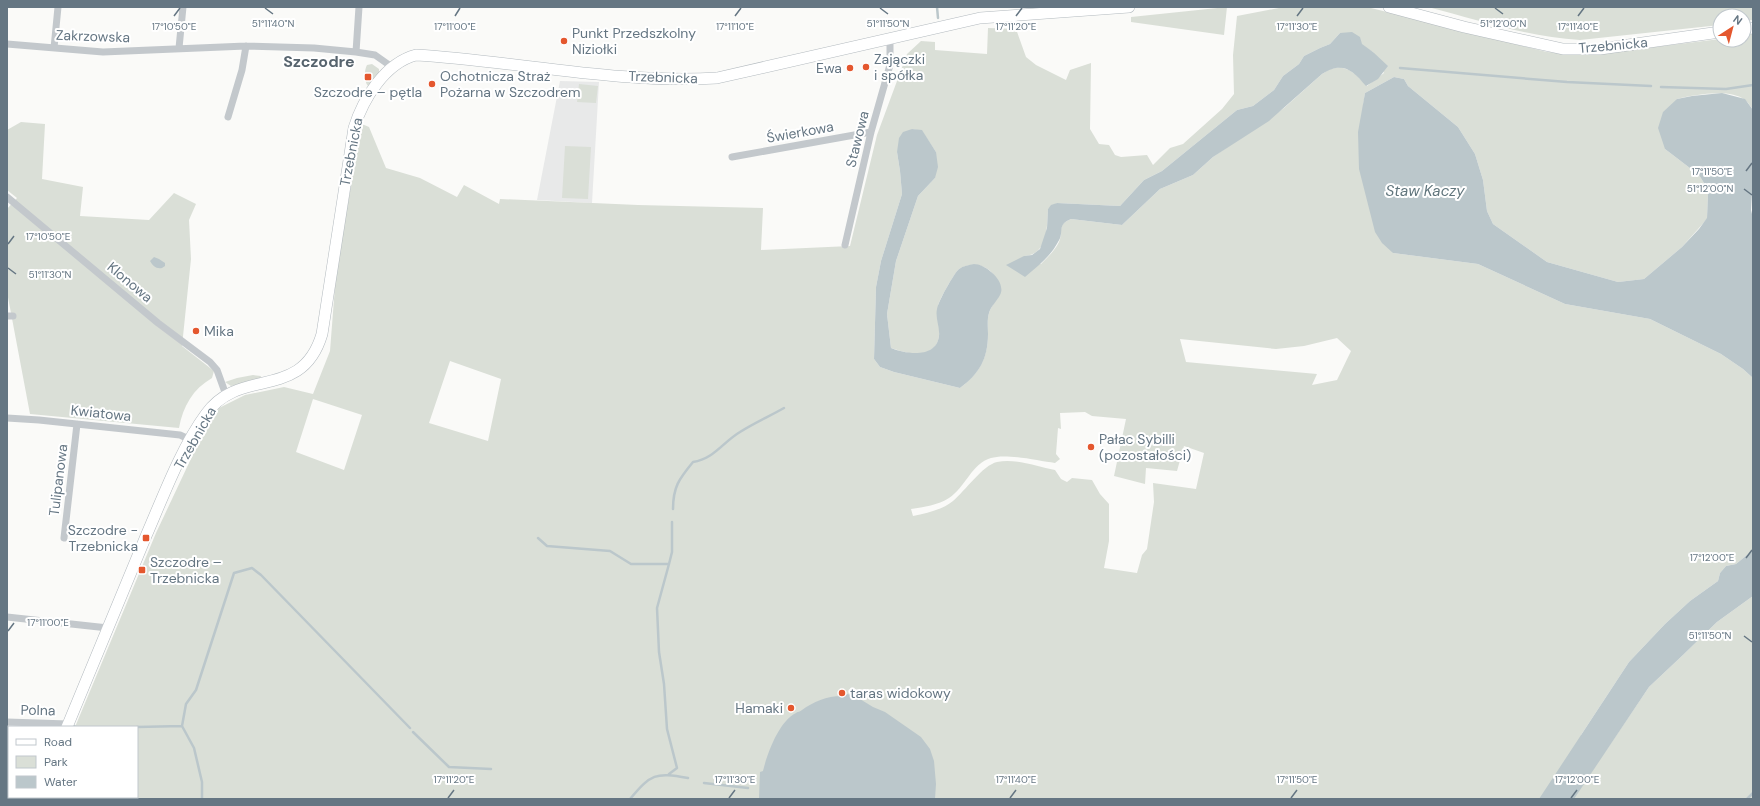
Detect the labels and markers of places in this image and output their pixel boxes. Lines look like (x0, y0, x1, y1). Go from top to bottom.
place label: Punkt Przedszkolny Niziołki (572, 24, 696, 58)
marker: Punkt Przedszkolny Niziołki (559, 36, 569, 46)
place label: Zajączki i spółka (874, 50, 925, 84)
place label: Ewa (816, 59, 842, 77)
marker: Zajączki i spółka (861, 62, 871, 72)
marker: Ewa (845, 63, 855, 73)
place label: Ochotnicza Straż Pożarna w Szczodrem (440, 67, 580, 101)
marker: Szczodre – pętla (363, 72, 373, 82)
marker: Ochotnicza Straż Pożarna w Szczodrem (427, 79, 437, 89)
place label: Szczodre – pętla (314, 83, 422, 101)
place label: Mika (204, 322, 234, 340)
marker: Mika (191, 326, 201, 336)
place label: Pałac Sybilli (pozostałości) (1099, 430, 1191, 464)
marker: Pałac Sybilli (pozostałości) (1086, 442, 1096, 452)
place label: Szczodre - Trzebnicka (68, 521, 138, 555)
marker: Szczodre - Trzebnicka (141, 533, 151, 543)
place label: Szczodre – Trzebnicka (150, 553, 222, 587)
marker: Szczodre – Trzebnicka (137, 565, 147, 575)
place label: taras widokowy (850, 684, 951, 702)
marker: taras widokowy (837, 688, 847, 698)
place label: Hamaki (735, 699, 783, 717)
marker: Hamaki (786, 703, 796, 713)

